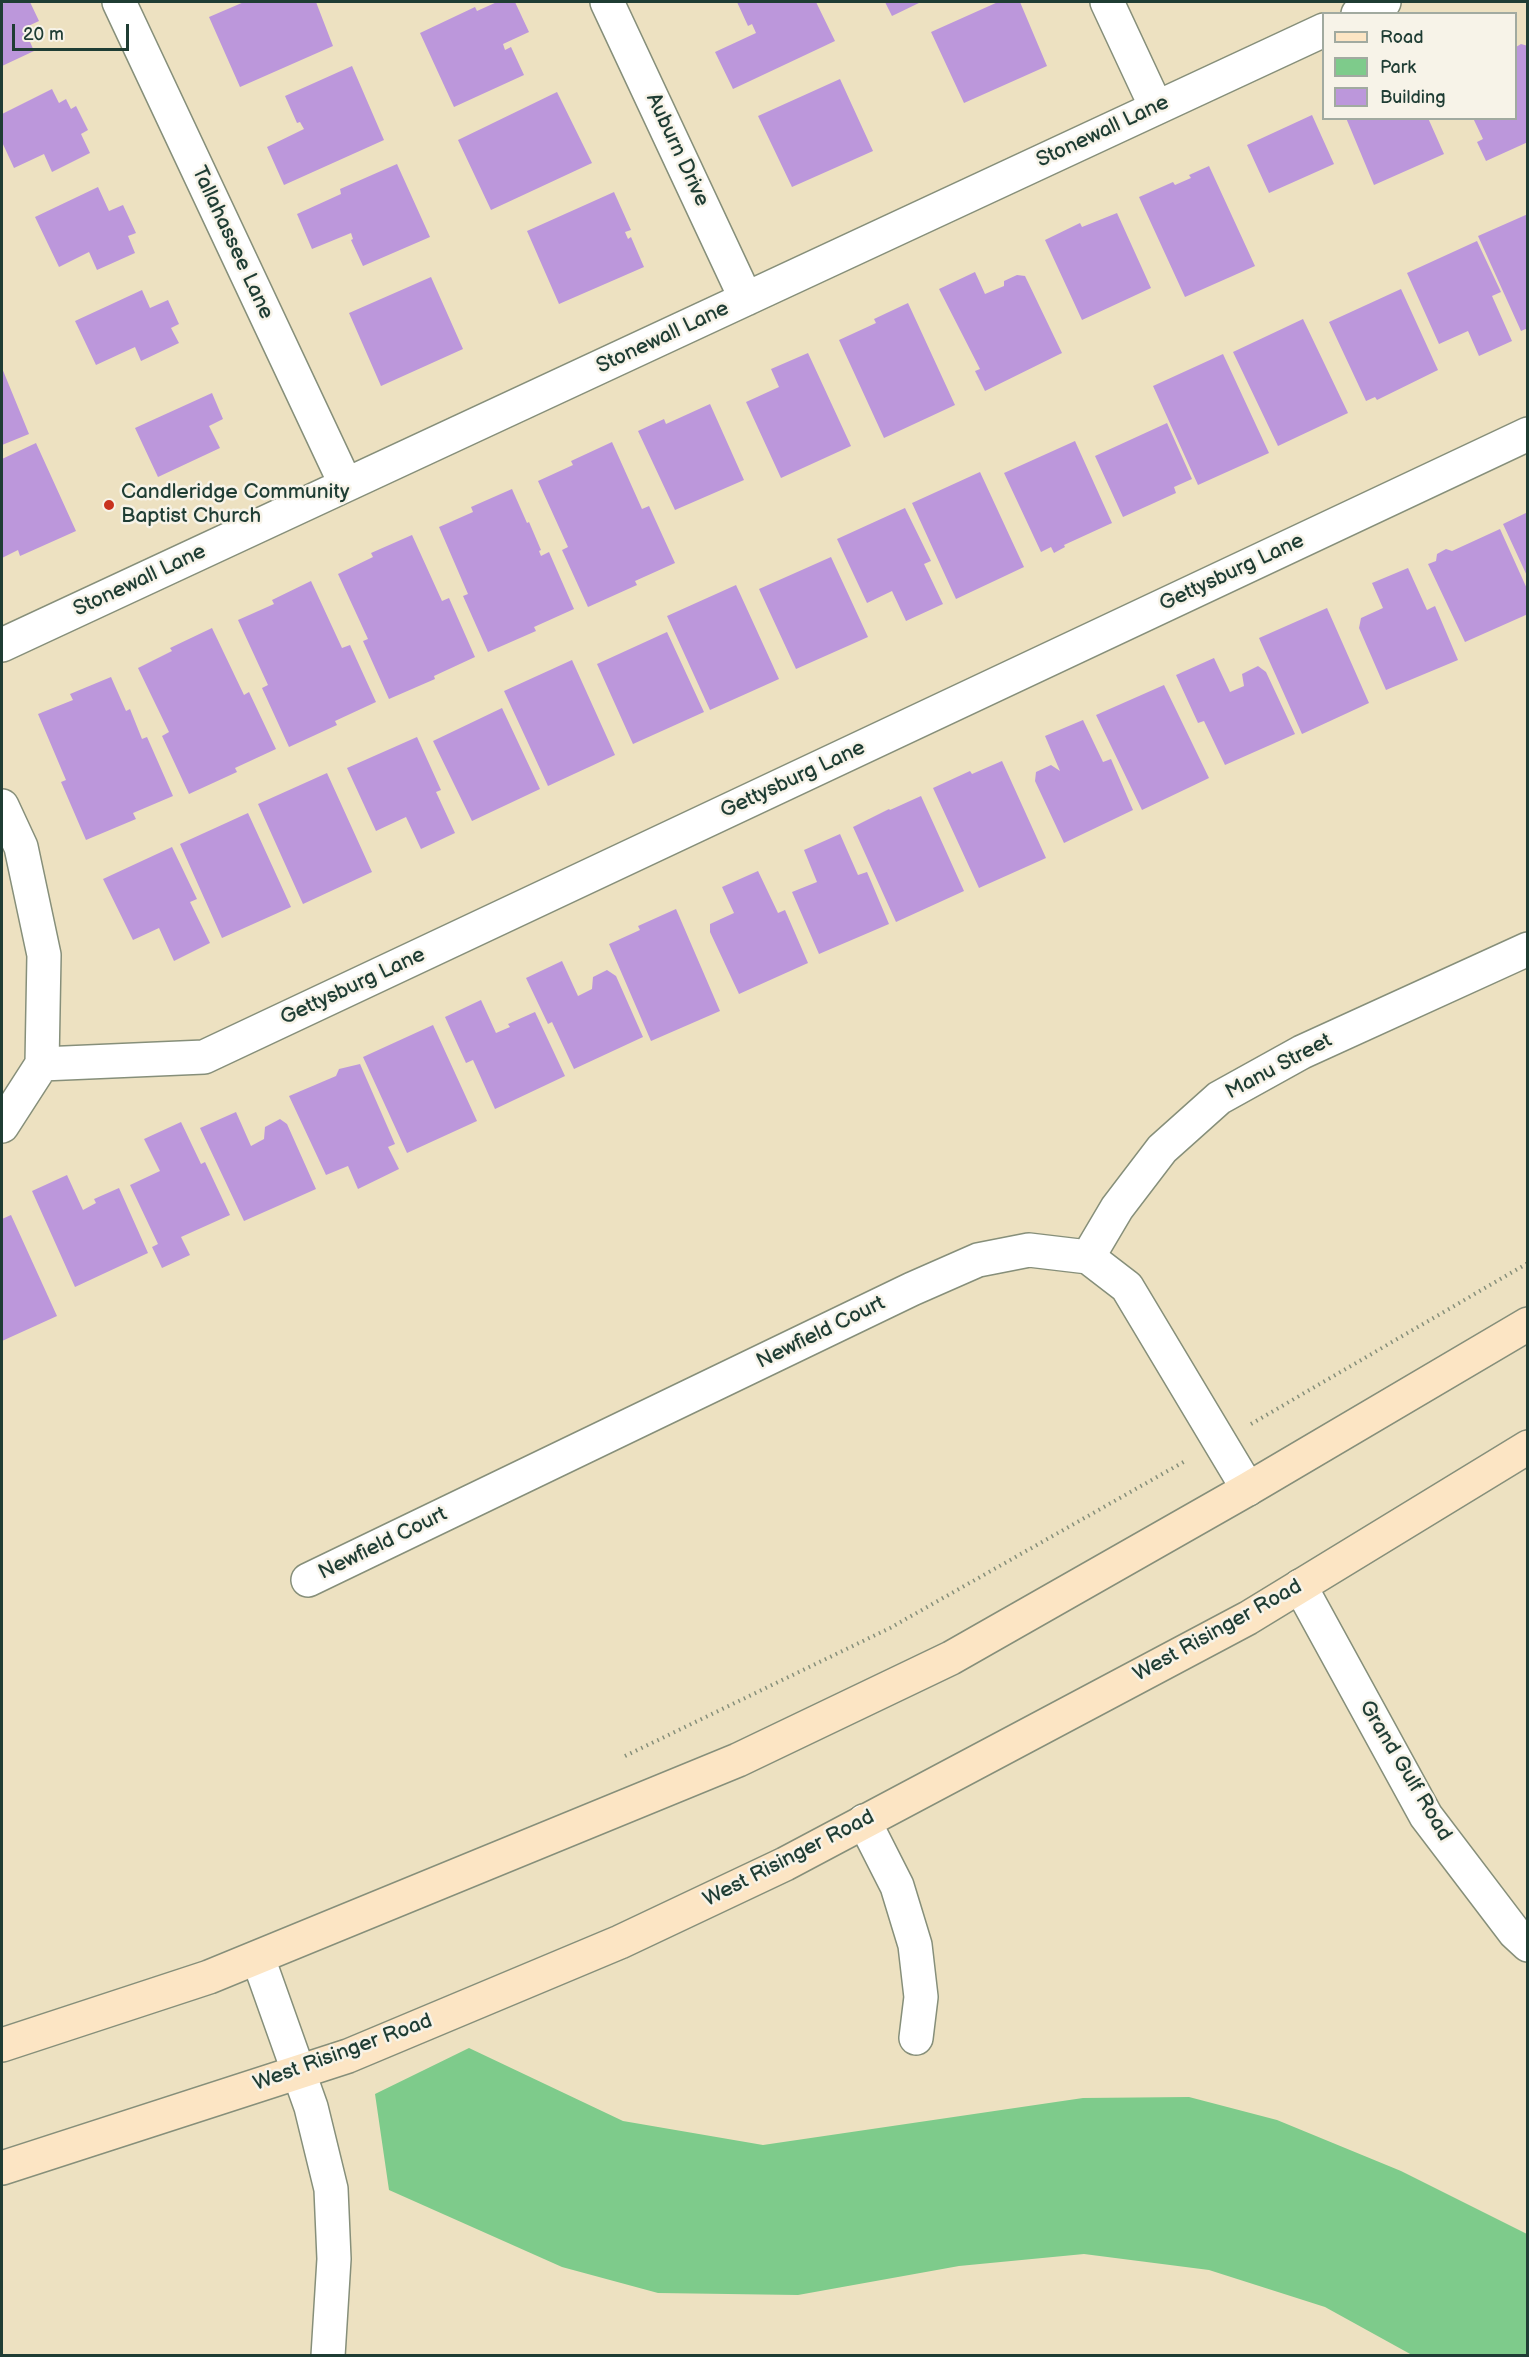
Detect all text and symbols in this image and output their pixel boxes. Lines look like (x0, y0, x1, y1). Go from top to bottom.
scale bar (15, 12, 132, 50)
legend (1322, 12, 1517, 120)
text: 20 m (23, 24, 64, 45)
text: Road (1380, 27, 1424, 48)
text: Park (1380, 57, 1416, 78)
text: Building (1380, 87, 1446, 108)
street label: Auburn Drive (640, 89, 714, 211)
street label: Stonewall Lane (1033, 90, 1173, 174)
street label: Tallahassee Lane (186, 162, 278, 324)
street label: Stonewall Lane (593, 296, 733, 380)
place label: Candleridge Community Baptist Church (121, 480, 349, 530)
marker: Candleridge Community Baptist Church (102, 498, 116, 512)
street label: Gettysburg Lane (1156, 528, 1308, 618)
street label: Stonewall Lane (70, 539, 210, 623)
street label: Gettysburg Lane (717, 735, 869, 825)
street label: Gettysburg Lane (277, 942, 429, 1032)
street label: Manu Street (1222, 1028, 1336, 1106)
street label: Newfield Court (753, 1291, 889, 1375)
street label: Newfield Court (315, 1502, 451, 1586)
street label: West Risinger Road (1129, 1574, 1307, 1688)
street label: Grand Gulf Road (1353, 1696, 1457, 1846)
street label: West Risinger Road (699, 1805, 879, 1913)
street label: West Risinger Road (250, 2009, 436, 2097)

